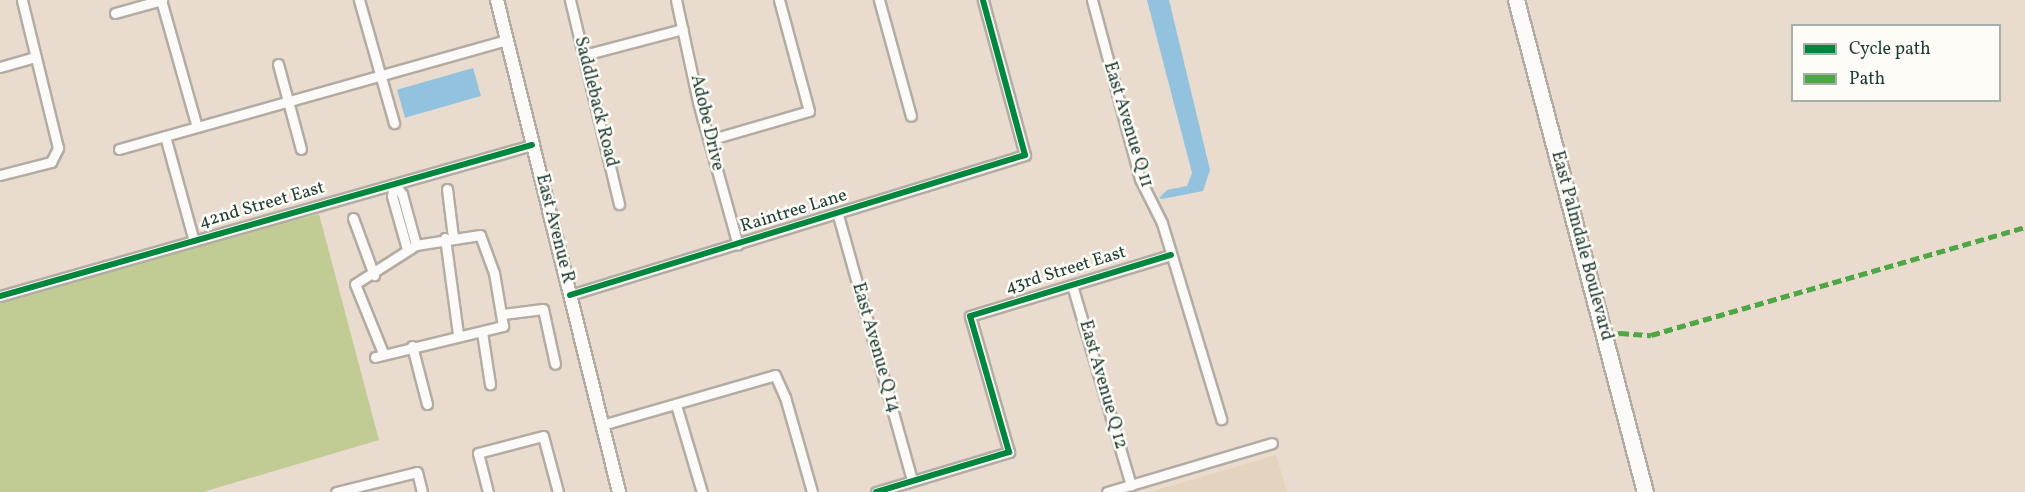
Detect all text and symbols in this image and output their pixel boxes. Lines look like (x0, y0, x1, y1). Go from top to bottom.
legend (1791, 24, 2001, 102)
street label: Saddleback Road (568, 35, 622, 169)
text: Cycle path (1849, 37, 1931, 62)
street label: East Avenue Q 11 (1098, 59, 1156, 191)
text: Path (1849, 67, 1885, 92)
street label: Adobe Drive (684, 73, 728, 173)
street label: East Palmdale Boulevard (1545, 149, 1617, 343)
street label: East Avenue R (530, 172, 578, 286)
street label: 42nd Street East (197, 178, 327, 234)
street label: Raintree Lane (738, 186, 850, 238)
street label: 43rd Street East (1003, 242, 1129, 300)
street label: East Avenue Q 14 (846, 280, 904, 416)
street label: East Avenue Q 12 (1073, 318, 1131, 452)

